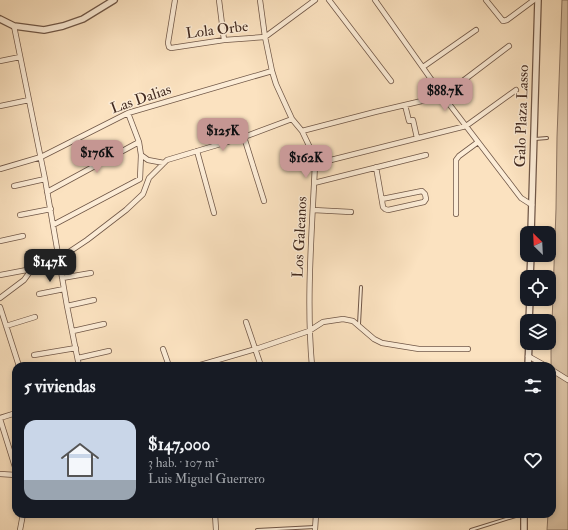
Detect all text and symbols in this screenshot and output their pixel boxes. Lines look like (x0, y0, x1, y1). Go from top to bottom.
street label: Lola Orbe (185, 17, 249, 43)
street label: Galo Plaza Lasso (511, 64, 533, 168)
pin: $88.7K (412, 78, 478, 112)
street label: Las Dalias (108, 80, 174, 118)
text: $88.7K (427, 83, 463, 99)
pin: $125K (195, 118, 251, 152)
text: $125K (206, 123, 240, 139)
pin: $176K (69, 140, 125, 174)
text: $176K (80, 145, 114, 161)
pin: $162K (278, 145, 334, 179)
text: $162K (289, 150, 323, 166)
street label: Los Galeanos (288, 196, 312, 278)
north arrow (520, 226, 556, 262)
map controls (520, 226, 556, 350)
pin: $147K (22, 249, 78, 283)
text: $147K (33, 254, 67, 270)
button: locate (520, 270, 556, 306)
button: layers (520, 314, 556, 350)
icon: filters (522, 375, 544, 397)
text: 5 viviendas (24, 376, 96, 397)
text: $147,000 (148, 434, 210, 455)
icon: home (56, 436, 104, 484)
icon: heart (522, 449, 544, 471)
text: 3 hab. · 107 m² (148, 455, 219, 471)
text: Luis Miguel Guerrero (148, 471, 265, 487)

